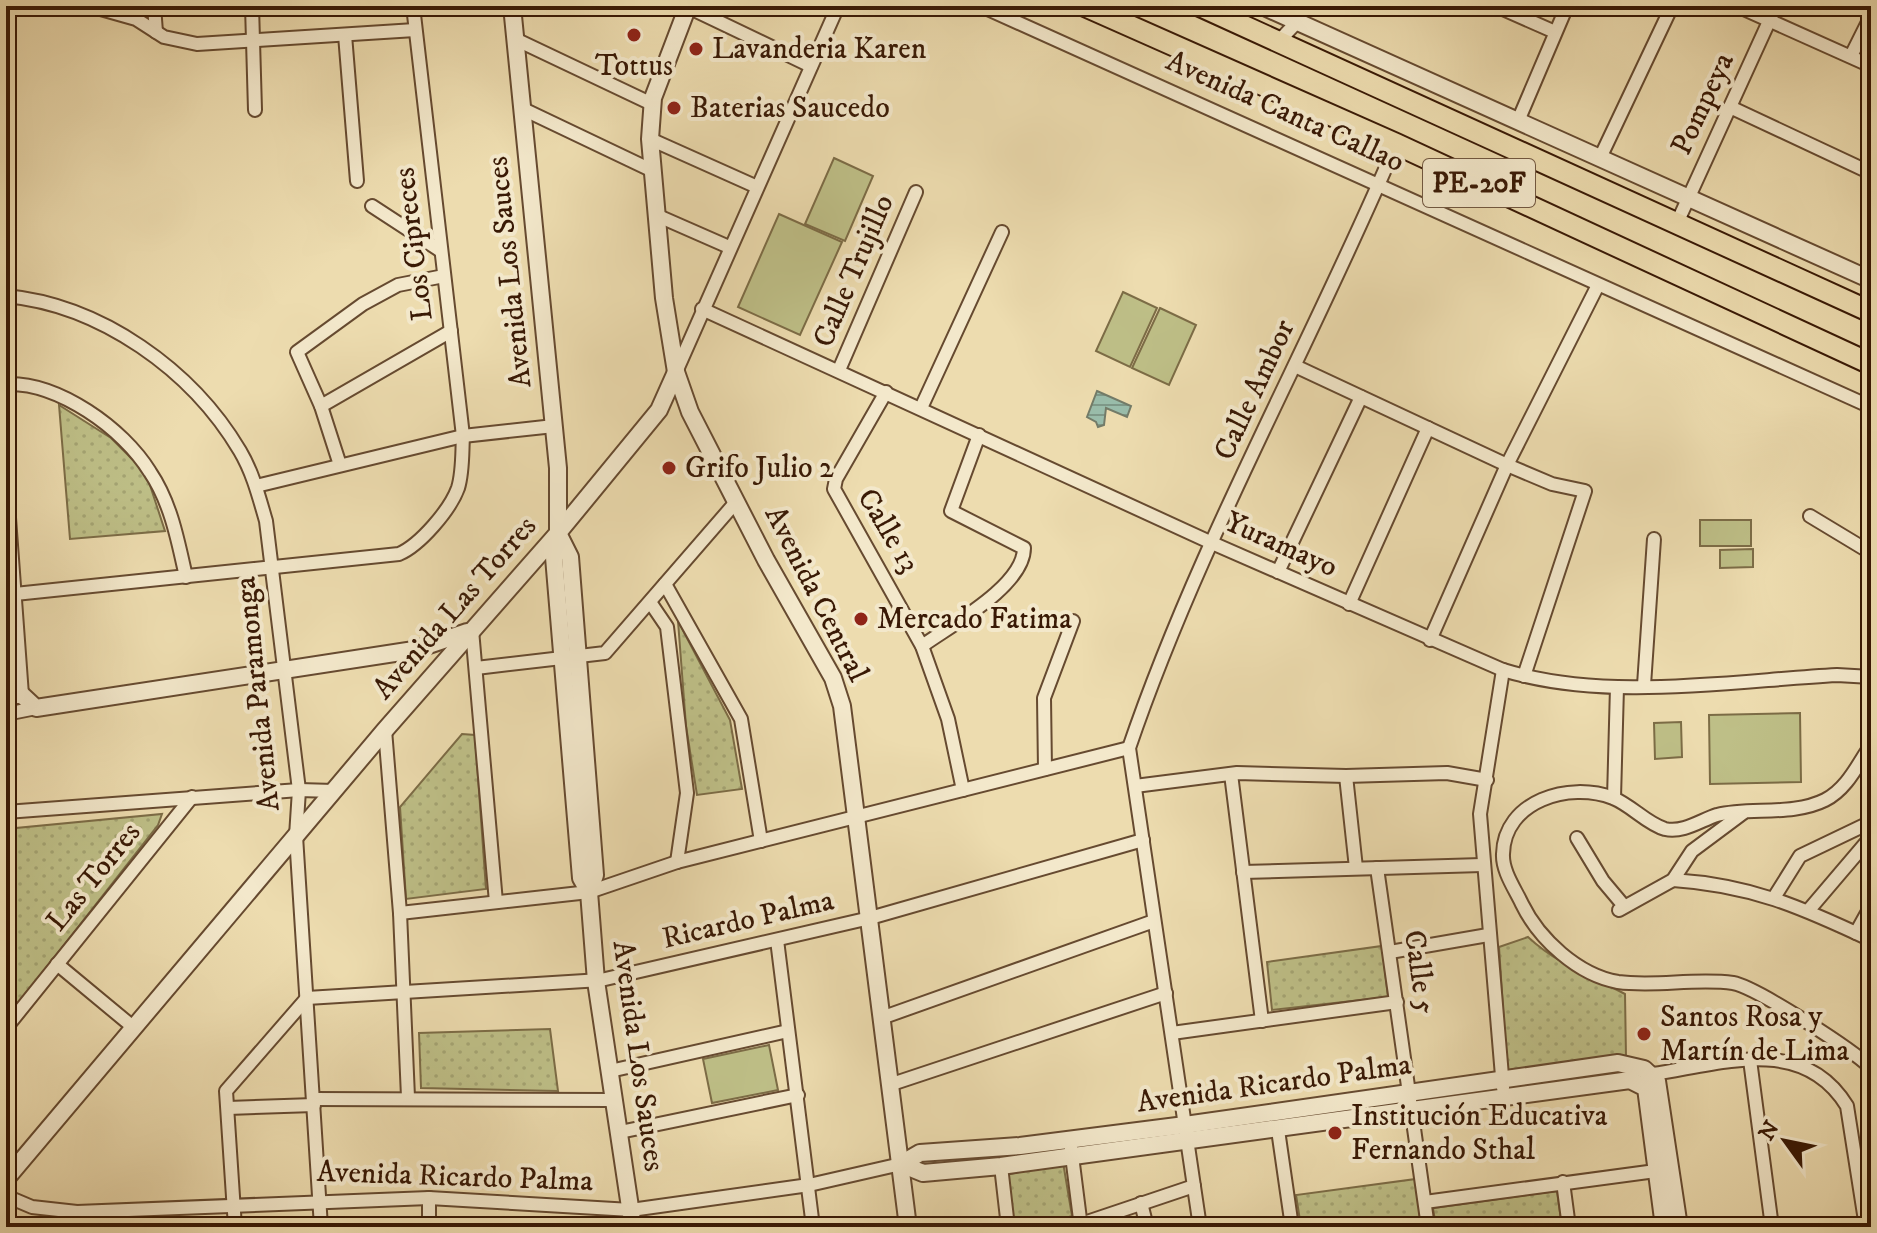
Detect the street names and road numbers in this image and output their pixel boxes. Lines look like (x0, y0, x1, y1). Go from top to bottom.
street label: Avenida Canta Callao (1160, 43, 1410, 181)
street label: Pompeya (1663, 47, 1743, 161)
street label: Avenida Los Sauces (479, 154, 541, 390)
road number: PE-20F (1423, 159, 1535, 207)
street label: Los Cipreces (386, 165, 442, 323)
street label: Calle Trujillo (805, 189, 903, 353)
street label: Calle Ambor (1206, 314, 1304, 466)
street label: Calle 13 (849, 482, 927, 580)
street label: Avenida Central (756, 500, 876, 688)
street label: Yuramayo (1219, 504, 1343, 586)
street label: Avenida Las Torres (365, 509, 545, 707)
street label: Avenida Paramonga (227, 575, 289, 813)
street label: Las Torres (39, 815, 149, 939)
street label: Ricardo Palma (659, 882, 838, 958)
street label: Calle 5 (1395, 928, 1443, 1016)
street label: Avenida Los Sauces (603, 938, 673, 1174)
street label: Avenida Ricardo Palma (1135, 1046, 1414, 1122)
street label: Avenida Ricardo Palma (316, 1154, 594, 1200)

